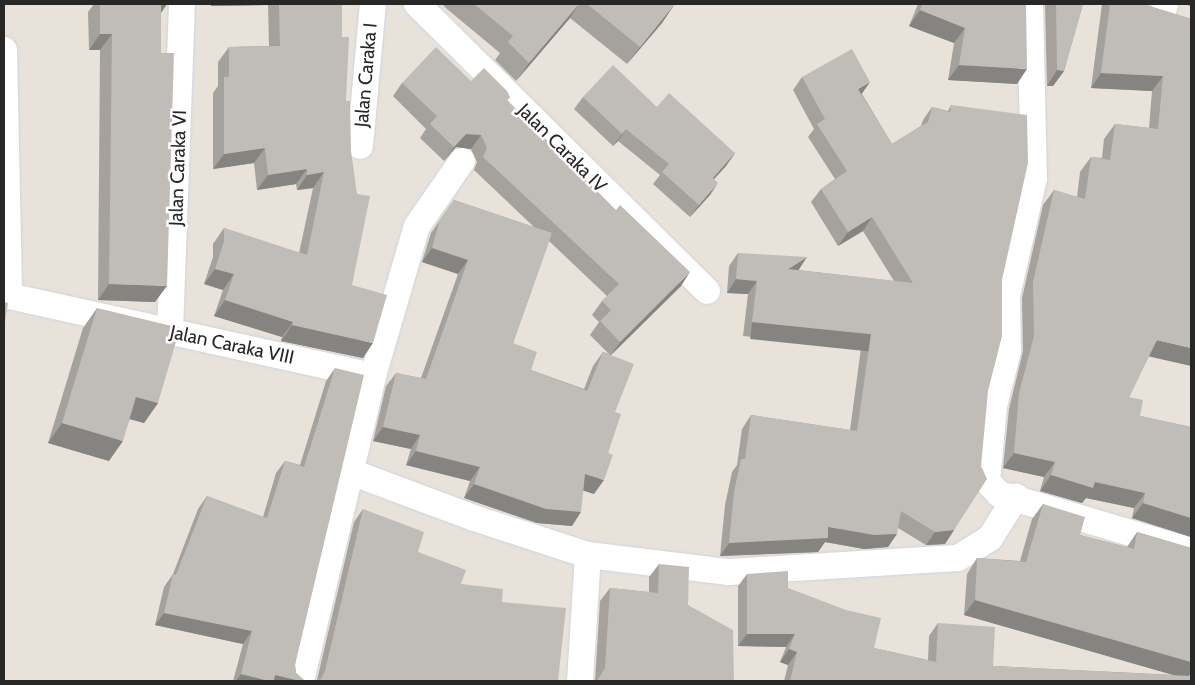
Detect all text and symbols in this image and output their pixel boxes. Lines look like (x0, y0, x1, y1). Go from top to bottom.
street label: Jalan Caraka I (350, 22, 382, 128)
street label: Jalan Caraka IV (513, 99, 611, 197)
street label: Jalan Caraka VI (165, 109, 191, 227)
street label: Jalan Caraka VIII (168, 321, 296, 369)

